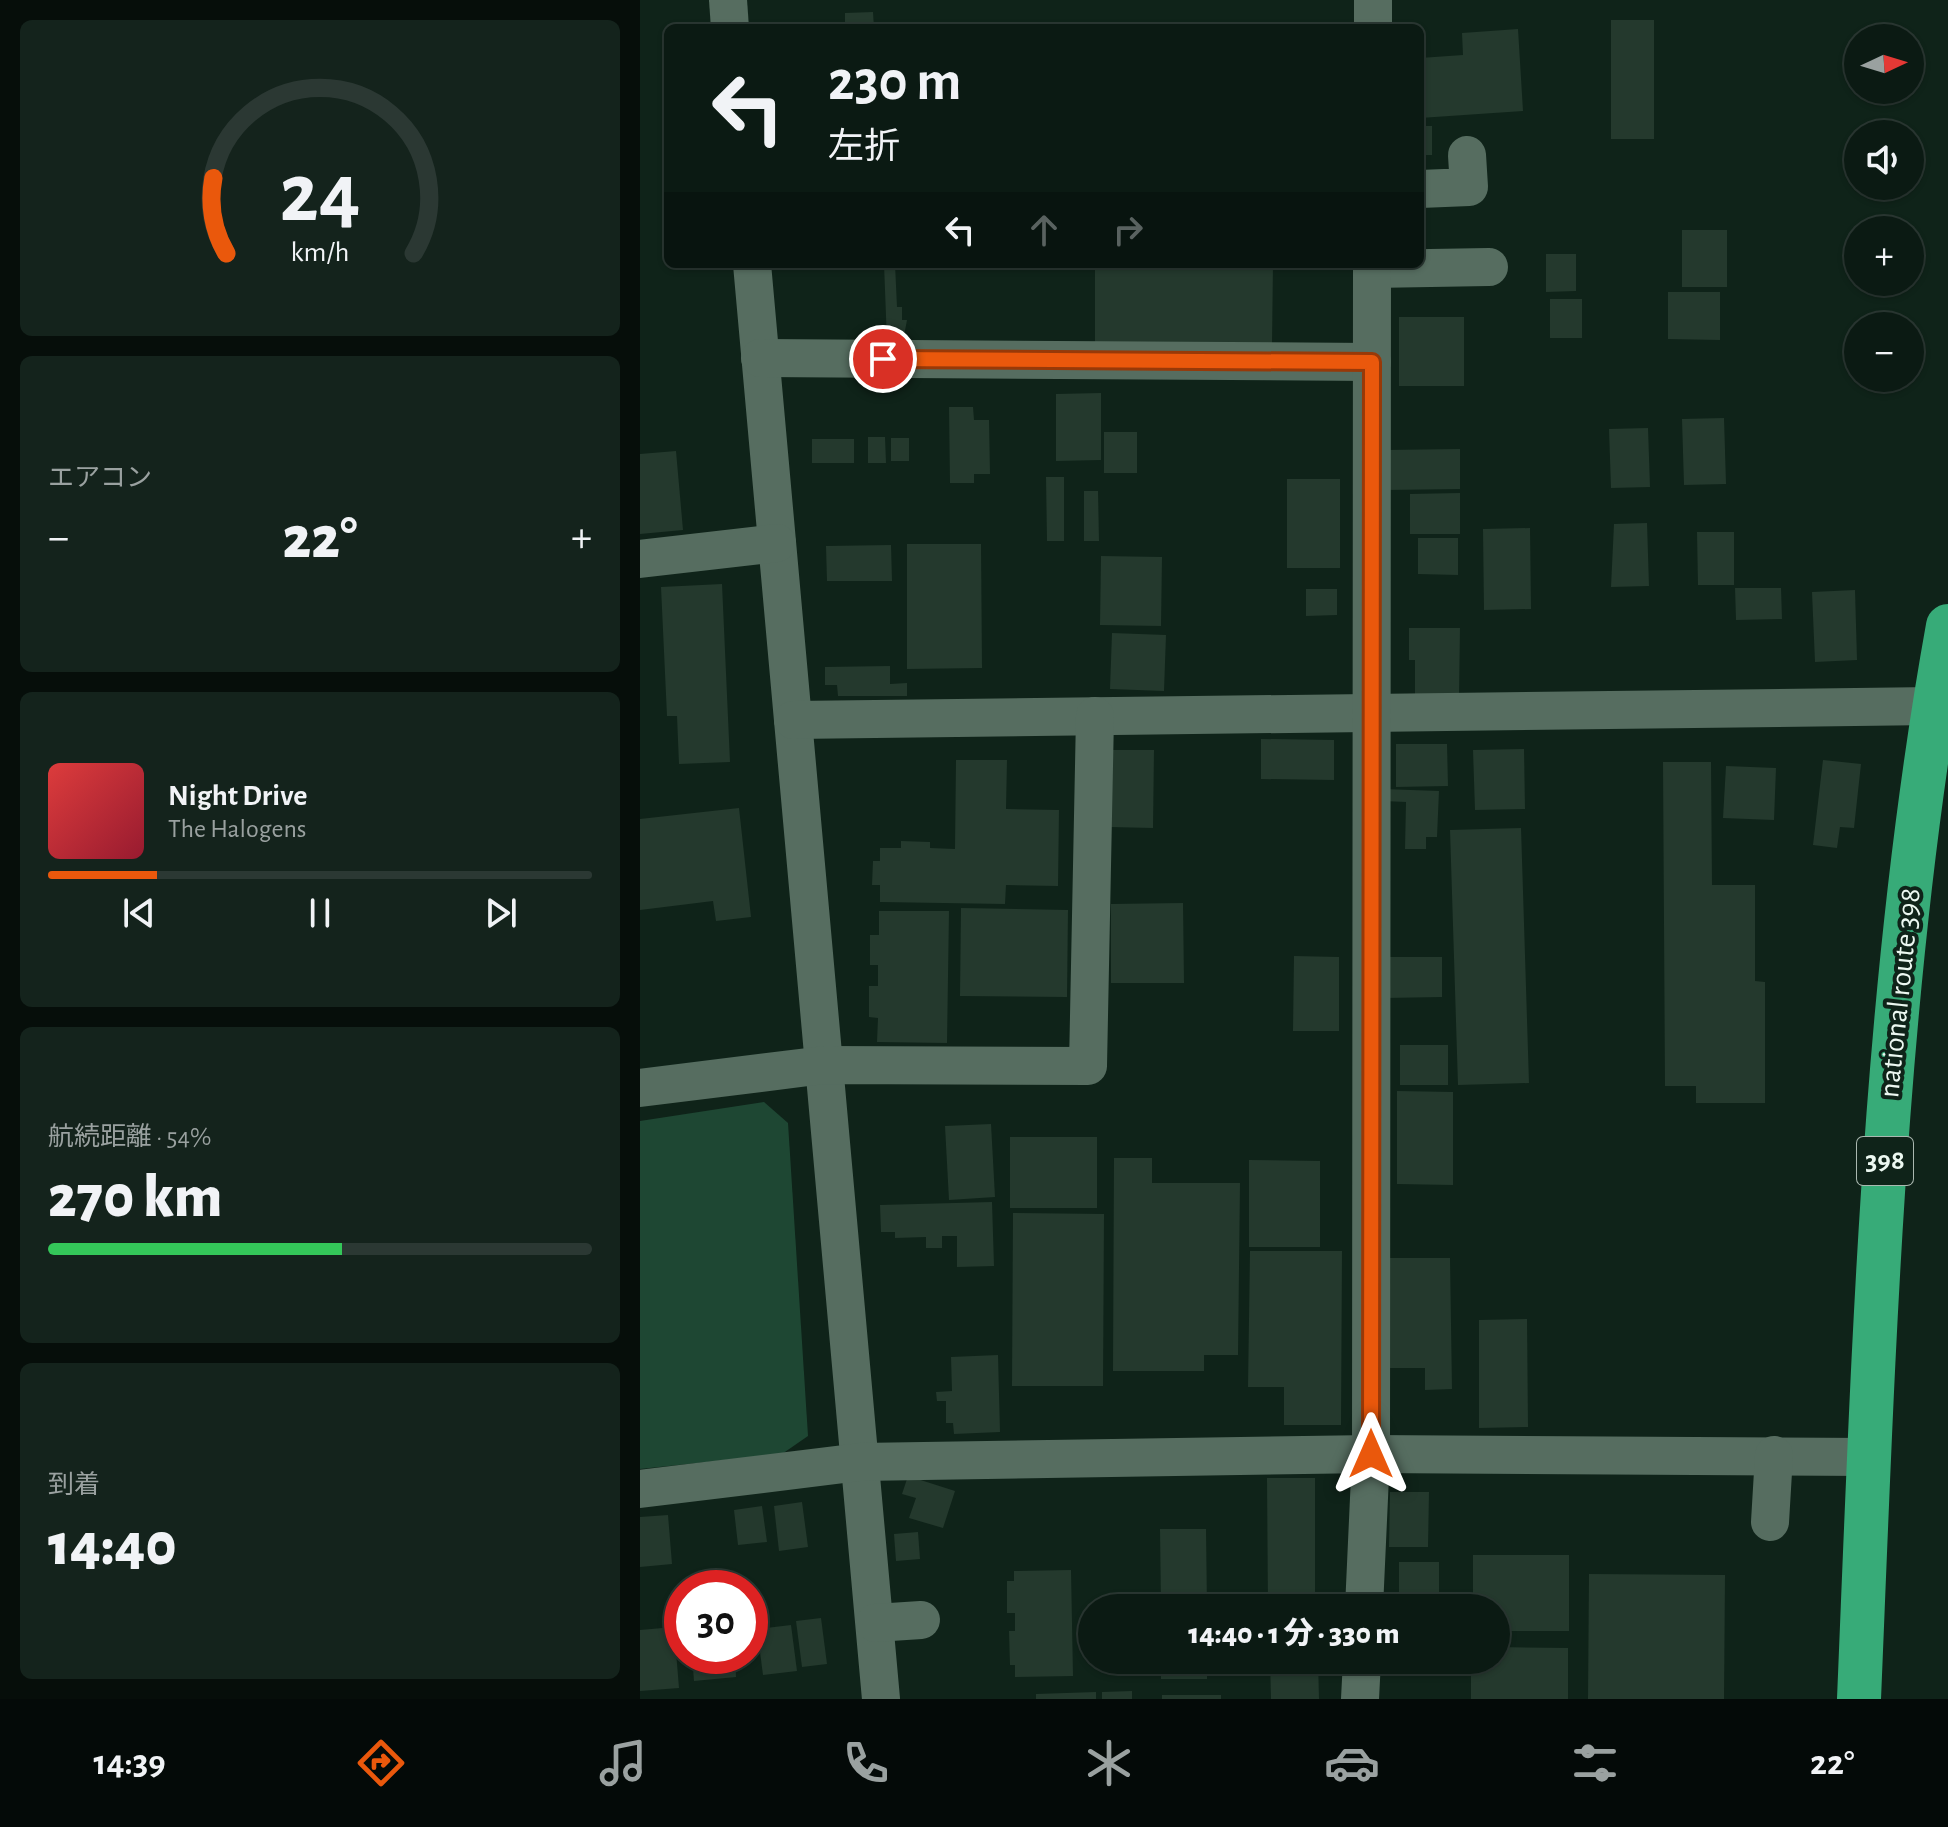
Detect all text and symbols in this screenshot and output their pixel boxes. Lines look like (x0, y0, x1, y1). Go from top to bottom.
north arrow (1844, 24, 1924, 104)
map controls (1844, 24, 1924, 392)
text: 230 m (828, 54, 961, 110)
icon: left (696, 56, 800, 160)
button: sound (1844, 120, 1924, 200)
text: 左折 (828, 129, 900, 165)
text: 24 (279, 152, 361, 236)
icon: left (938, 208, 982, 252)
icon: ahead (1022, 208, 1066, 252)
icon: right (1106, 208, 1150, 252)
button: + (1844, 216, 1924, 296)
text: km/h (291, 238, 349, 267)
button: − (1844, 312, 1924, 392)
pin (849, 325, 917, 393)
icon: arrive (861, 337, 905, 381)
text: エアコン (48, 465, 152, 491)
text: 22° (283, 509, 358, 569)
text: − (48, 516, 69, 560)
text: + (571, 516, 592, 560)
text: Night Drive (168, 781, 307, 811)
text: The Halogens (168, 816, 306, 842)
street label: national route 398 (1874, 887, 1926, 1099)
icon: previous (117, 891, 161, 935)
icon: pause (298, 891, 342, 935)
icon: next (479, 891, 523, 935)
text: 航続距離 · 54% (48, 1124, 211, 1150)
road number: 398 (1857, 1137, 1913, 1185)
text: 270 km (48, 1168, 222, 1228)
position arrow (1329, 1412, 1413, 1496)
text: 到着 (48, 1472, 100, 1498)
text: 14:40 (48, 1516, 177, 1576)
speed limit sign: 30 (664, 1570, 768, 1674)
text: 14:40 · 1 分 · 330 m (1188, 1619, 1400, 1649)
icon: directions (353, 1735, 409, 1791)
icon: music (595, 1735, 651, 1791)
icon: phone (838, 1735, 894, 1791)
icon: climate (1081, 1735, 1137, 1791)
icon: car (1324, 1735, 1380, 1791)
icon: filters (1567, 1735, 1623, 1791)
text: 14:39 (93, 1745, 166, 1781)
text: 22° (1810, 1745, 1854, 1781)

